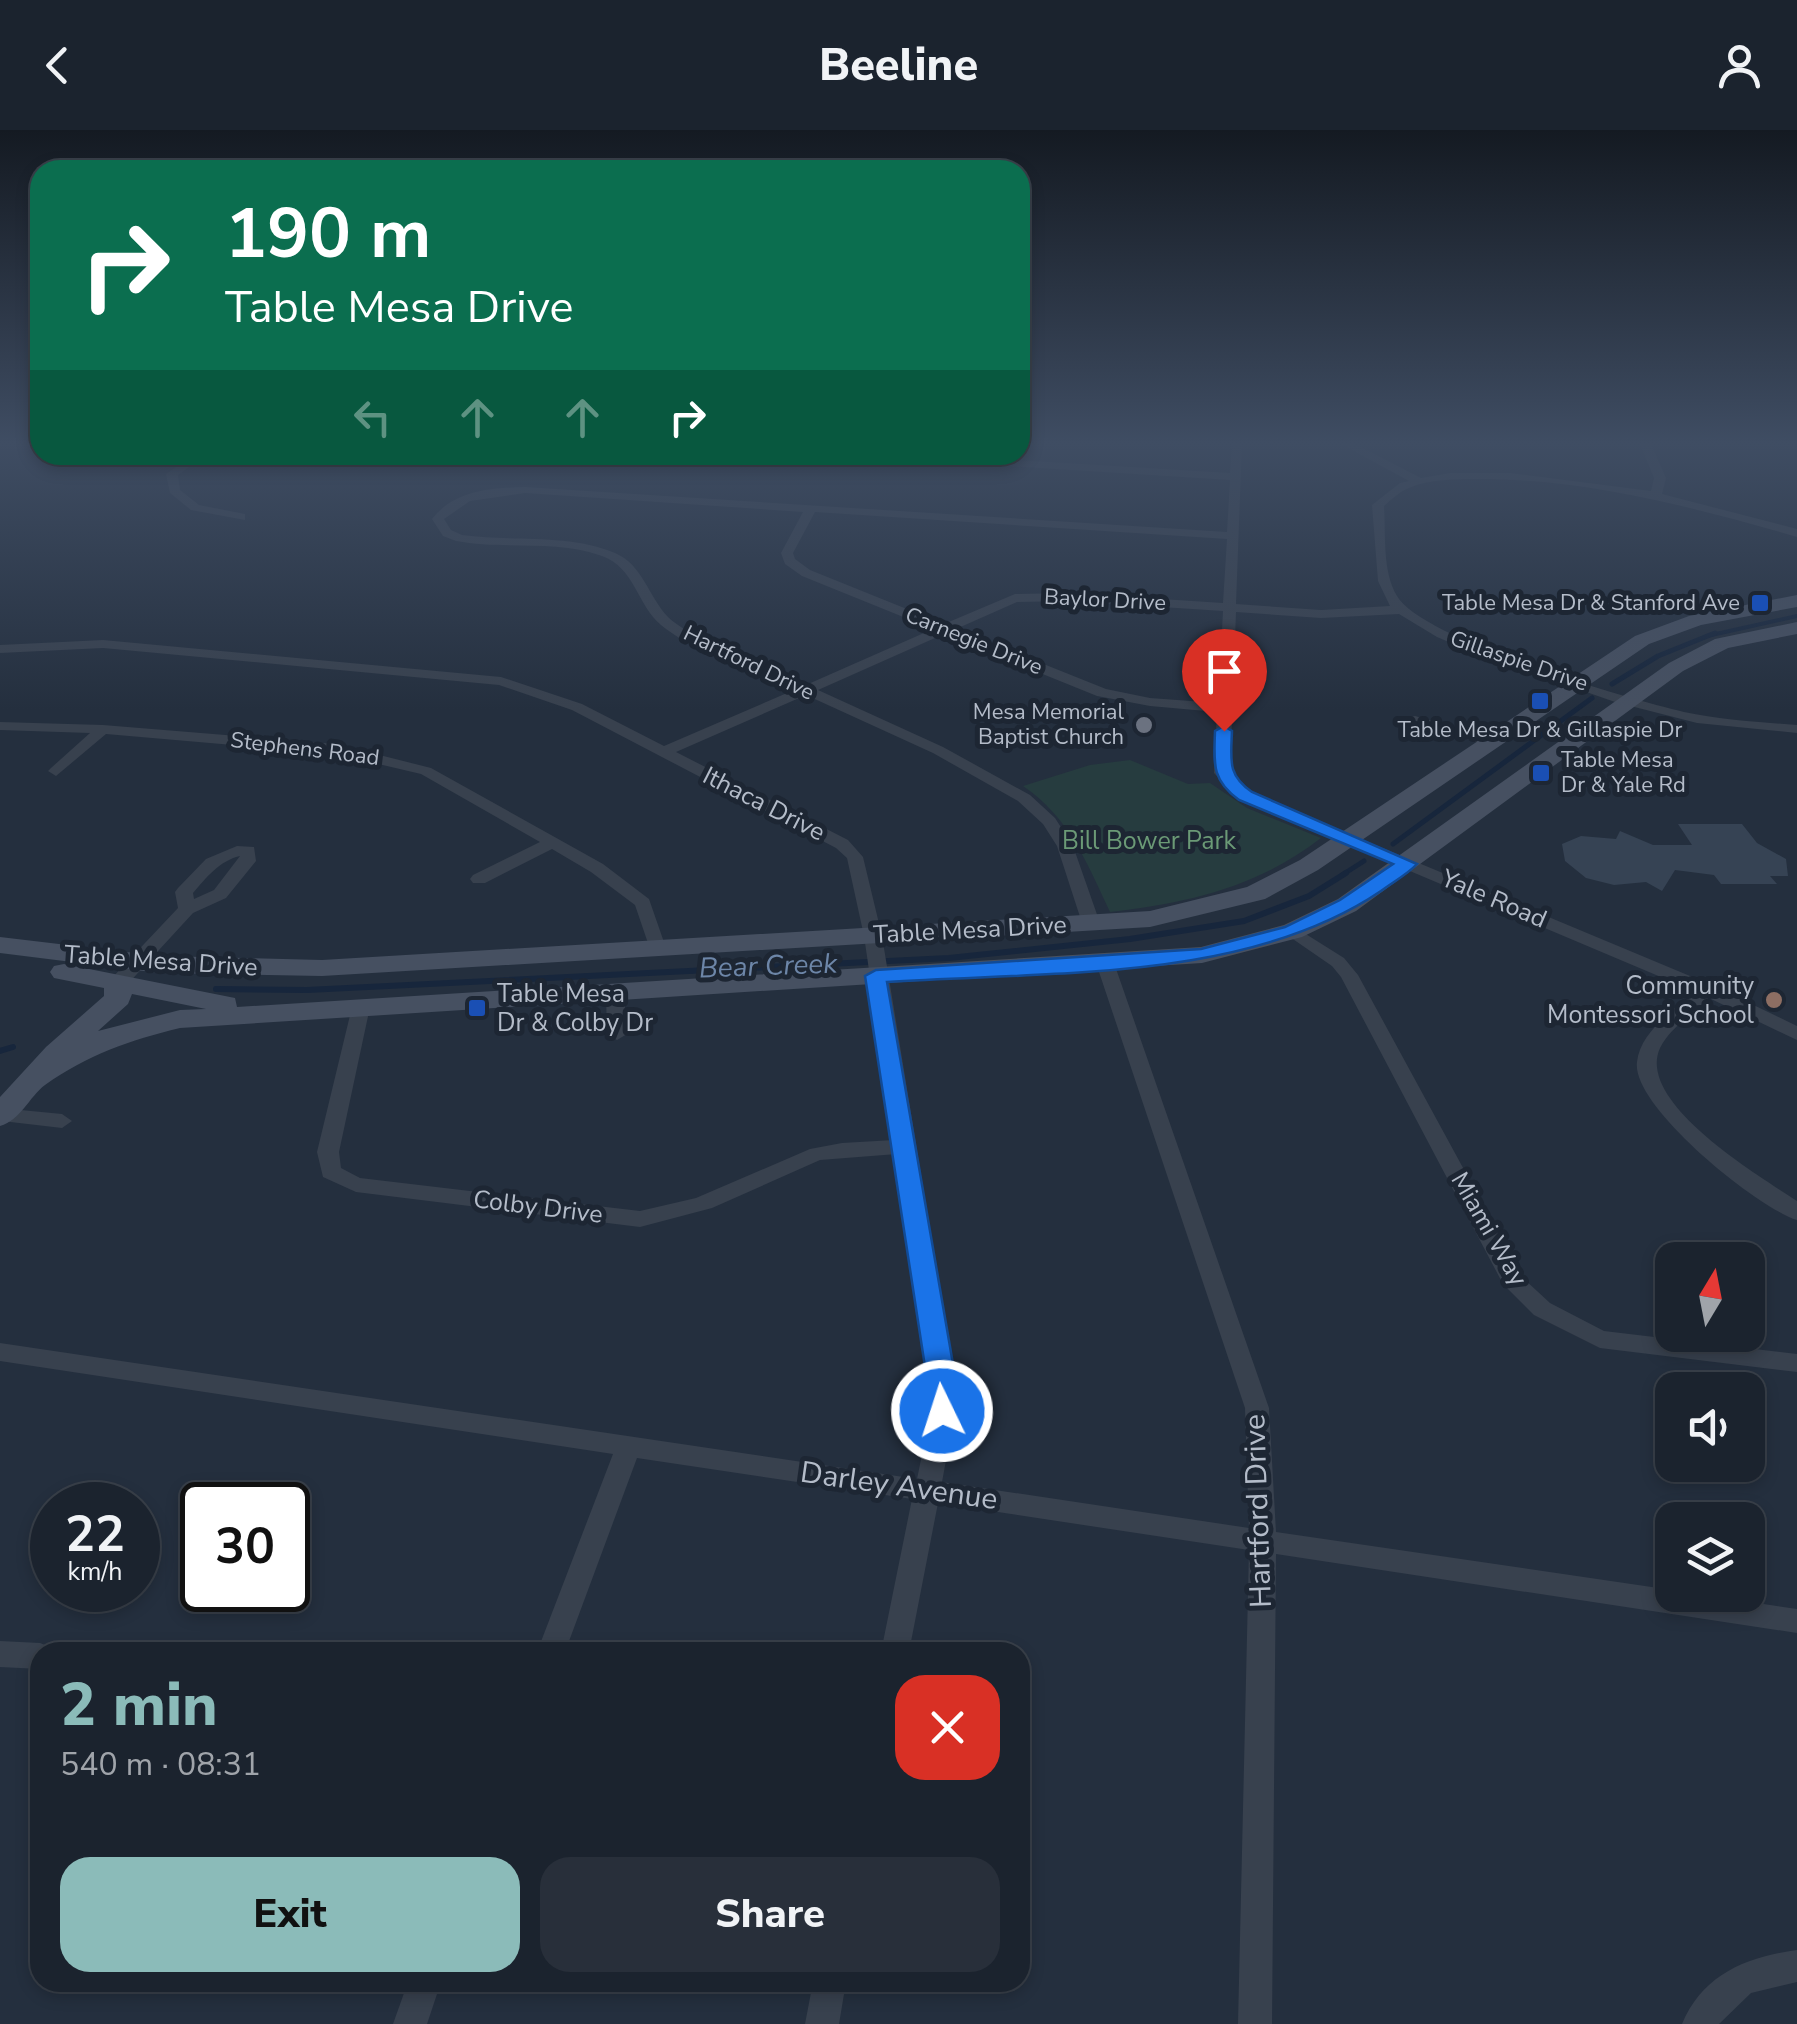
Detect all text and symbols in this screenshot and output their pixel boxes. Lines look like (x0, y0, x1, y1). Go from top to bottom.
text: Beeline (819, 35, 978, 96)
icon: back (30, 38, 85, 93)
icon: person (1712, 38, 1767, 93)
text: 190 m (225, 186, 431, 282)
icon: right (60, 200, 190, 330)
text: Table Mesa Drive (225, 277, 574, 338)
icon: left (345, 390, 400, 445)
icon: ahead (450, 390, 505, 445)
icon: ahead (555, 390, 610, 445)
icon: right (660, 390, 715, 445)
street label: Baylor Drive (1043, 582, 1167, 618)
place label: Table Mesa Dr & Stanford Ave (1442, 588, 1740, 618)
marker: Table Mesa Dr & Stanford Ave (1749, 592, 1771, 614)
street label: Carnegie Drive (901, 600, 1047, 682)
street label: Hartford Drive (678, 618, 820, 708)
street label: Gillaspie Drive (1446, 623, 1592, 699)
pin (1182, 629, 1267, 732)
icon: arrive (1197, 644, 1252, 699)
marker: Table Mesa Dr & Gillaspie Dr (1529, 690, 1551, 712)
place label: Mesa Memorial Baptist Church (973, 697, 1124, 752)
marker: Mesa Memorial Baptist Church (1133, 714, 1155, 736)
place label: Table Mesa Dr & Gillaspie Dr (1398, 715, 1683, 745)
street label: Stephens Road (229, 725, 381, 773)
place label: Table Mesa Dr & Yale Rd (1561, 745, 1686, 800)
street label: Ithaca Drive (697, 759, 831, 849)
marker: Table Mesa Dr & Yale Rd (1530, 762, 1552, 784)
park label: Bill Bower Park (1062, 824, 1236, 858)
street label: Yale Road (1435, 861, 1552, 936)
street label: Table Mesa Drive (872, 908, 1068, 952)
street label: Table Mesa Drive (63, 937, 259, 985)
water label: Bear Creek (698, 945, 839, 987)
place label: Community Montessori School (1547, 969, 1755, 1032)
place label: Table Mesa Dr & Colby Dr (497, 977, 653, 1040)
marker: Community Montessori School (1763, 989, 1785, 1011)
marker: Table Mesa Dr & Colby Dr (466, 997, 488, 1019)
street label: Miami Way (1443, 1166, 1535, 1292)
street label: Colby Drive (471, 1182, 605, 1232)
north arrow (1655, 1242, 1765, 1352)
map controls (1655, 1242, 1765, 1612)
position arrow (890, 1359, 994, 1463)
button: sound (1655, 1372, 1765, 1482)
street label: Hartford Drive (1234, 1413, 1282, 1609)
street label: Darley Avenue (798, 1452, 1000, 1520)
speed limit sign: 30 (180, 1482, 310, 1612)
text: 22 (65, 1500, 125, 1569)
button: layers (1655, 1502, 1765, 1612)
text: km/h (67, 1555, 123, 1589)
text: 2 min (60, 1664, 218, 1746)
button: close (895, 1675, 1000, 1780)
text: 540 m · 08:31 (60, 1743, 261, 1786)
button: Exit (60, 1857, 520, 1972)
button: Share (540, 1857, 1000, 1972)

